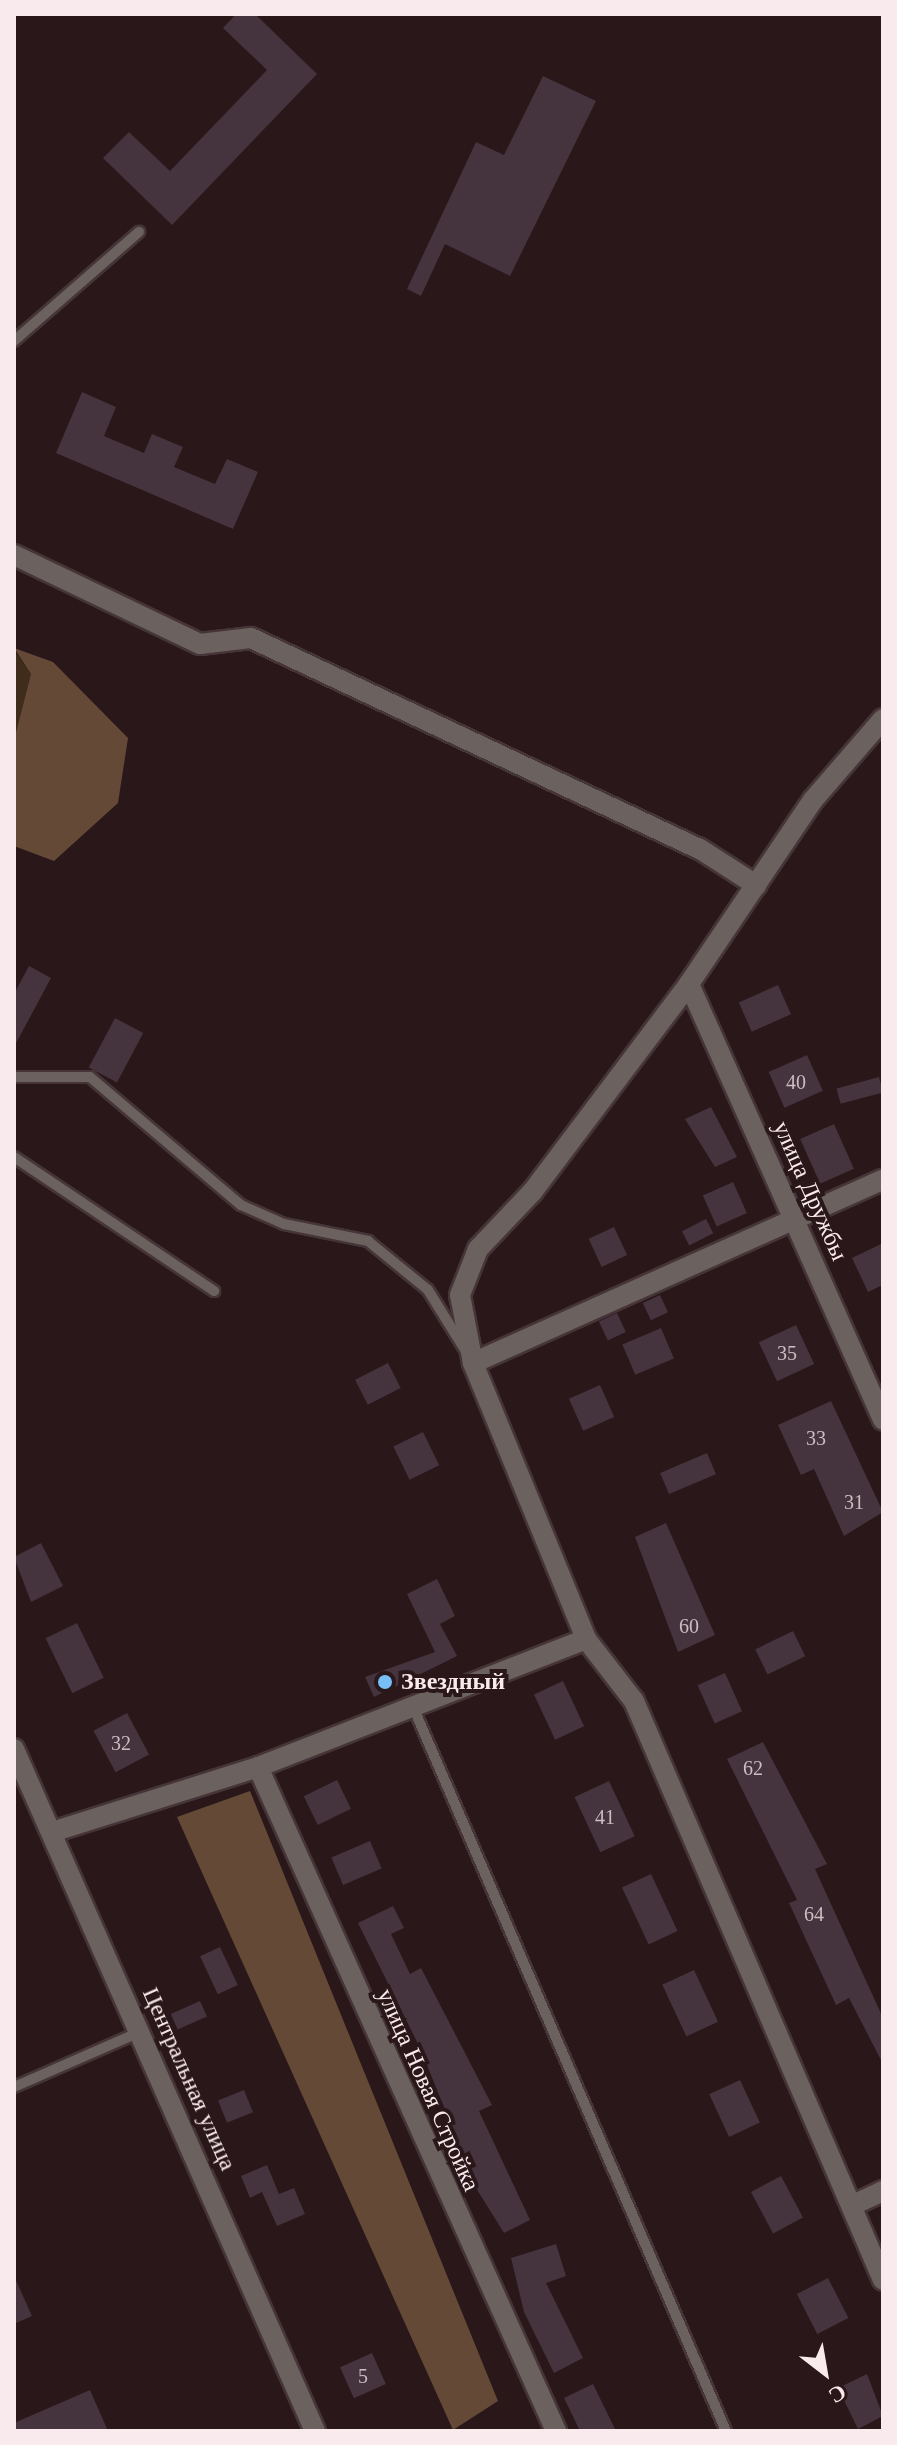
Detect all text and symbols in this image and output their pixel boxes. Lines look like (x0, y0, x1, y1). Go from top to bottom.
house number: 40 (786, 1070, 806, 1094)
street label: улица Дружбы (766, 1117, 854, 1265)
house number: 35 (777, 1341, 797, 1365)
house number: 33 (806, 1426, 826, 1450)
house number: 31 (844, 1490, 864, 1514)
house number: 60 (679, 1614, 699, 1638)
place label: Звездный (401, 1668, 505, 1696)
marker: Звездный (376, 1673, 394, 1691)
house number: 32 (111, 1731, 131, 1755)
house number: 62 (743, 1756, 763, 1780)
house number: 41 (595, 1805, 615, 1829)
house number: 64 (804, 1902, 824, 1926)
street label: Центральная улица (136, 1983, 242, 2175)
street label: улица Новая Стройка (370, 1984, 486, 2196)
north arrow (785, 2333, 865, 2413)
house number: 5 (358, 2364, 368, 2388)
text: С (824, 2379, 851, 2409)

